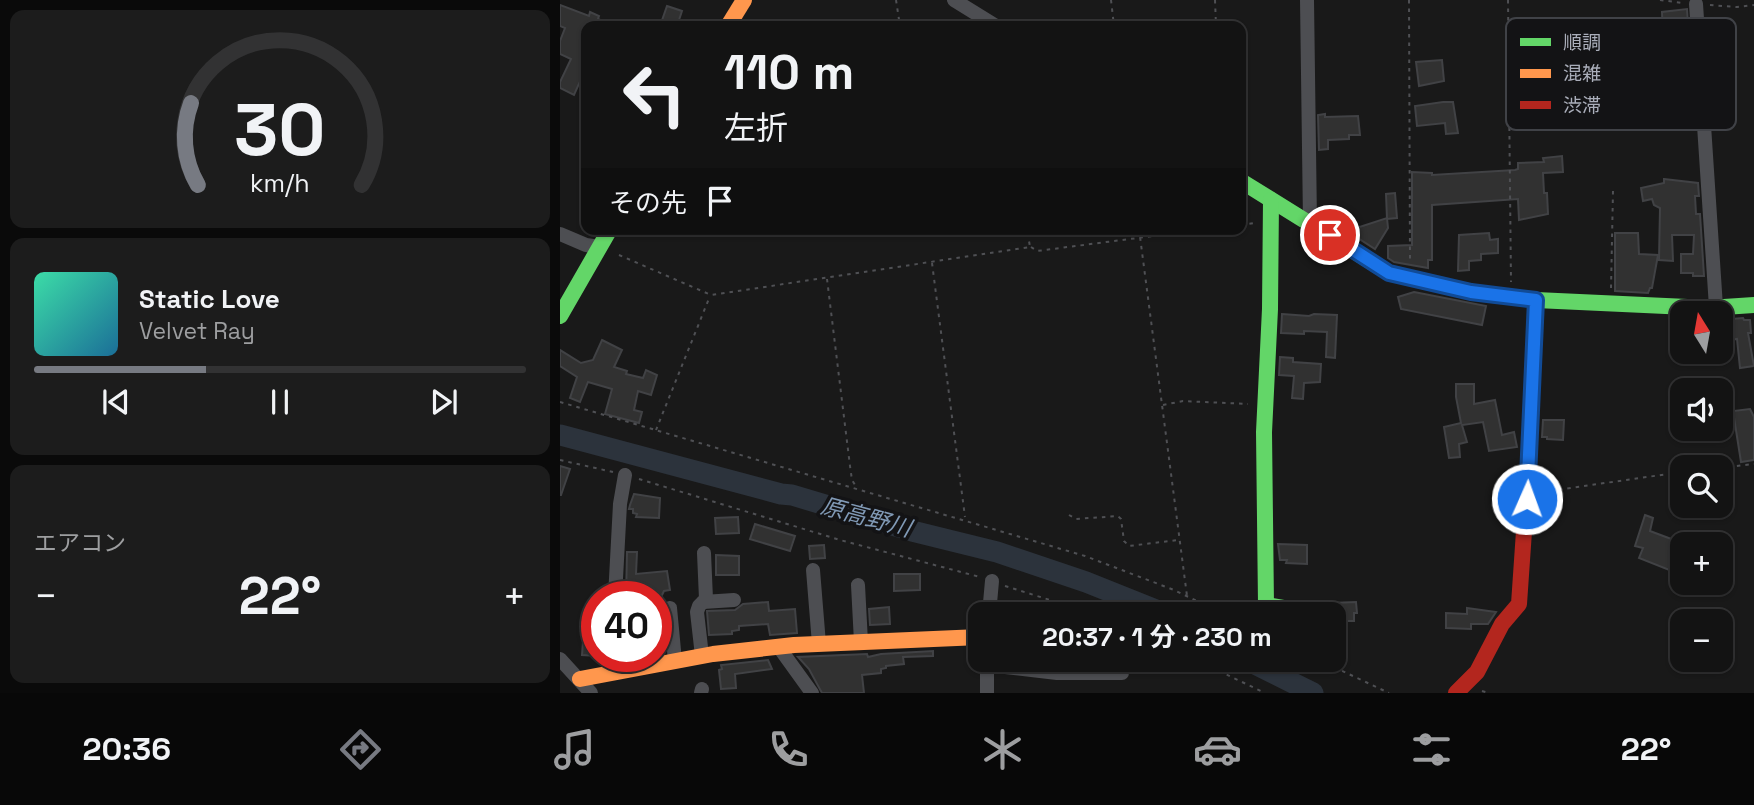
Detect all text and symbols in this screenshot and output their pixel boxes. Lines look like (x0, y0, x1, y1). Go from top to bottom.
legend (1506, 18, 1736, 130)
text: 順調 (1563, 30, 1601, 55)
text: 110 m (724, 41, 854, 103)
icon: left (609, 49, 700, 140)
text: 混雑 (1563, 61, 1601, 86)
text: 30 (234, 83, 326, 176)
text: 渋滞 (1563, 93, 1601, 118)
text: 左折 (724, 108, 788, 148)
text: km/h (250, 167, 310, 199)
icon: arrive (701, 182, 739, 220)
text: その先 (609, 186, 687, 220)
pin (1300, 205, 1360, 265)
icon: arrive (1311, 216, 1349, 254)
text: Static Love (139, 282, 280, 316)
north arrow (1670, 301, 1732, 364)
map controls (1670, 301, 1733, 672)
text: Velvet Ray (139, 316, 255, 346)
button: sound (1670, 378, 1733, 441)
icon: previous (97, 383, 135, 421)
icon: pause (261, 383, 299, 421)
icon: next (425, 383, 463, 421)
button: search (1670, 455, 1733, 518)
position arrow (1490, 462, 1564, 536)
water label: 原高野川 (818, 491, 917, 544)
text: エアコン (34, 528, 126, 558)
button: + (1670, 532, 1733, 595)
text: 22° (239, 563, 321, 629)
text: − (34, 572, 58, 620)
text: + (502, 572, 526, 620)
speed limit sign: 40 (581, 581, 672, 672)
button: − (1670, 609, 1733, 672)
text: 20:37 · 1 分 · 230 m (1042, 620, 1272, 654)
icon: directions (336, 725, 385, 774)
icon: music (550, 725, 599, 774)
icon: phone (764, 725, 813, 774)
icon: climate (978, 725, 1027, 774)
icon: car (1193, 725, 1242, 774)
icon: filters (1407, 725, 1456, 774)
text: 20:36 (83, 729, 171, 769)
text: 22° (1621, 729, 1671, 769)

